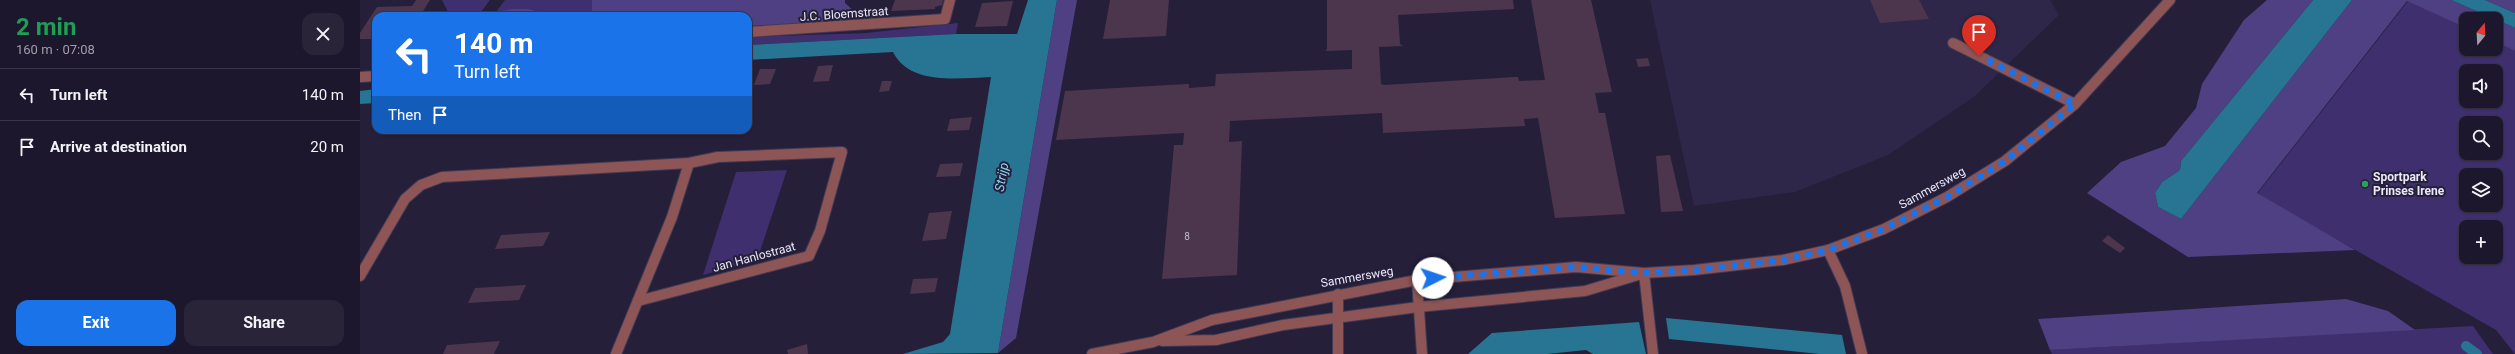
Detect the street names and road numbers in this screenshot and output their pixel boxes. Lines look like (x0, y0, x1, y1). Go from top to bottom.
street label: J.C. Bloemstraat (799, 4, 889, 24)
street label: Sammersweg (1896, 164, 1968, 212)
street label: Jan Hanlostraat (711, 239, 797, 275)
street label: Sammersweg (1320, 264, 1394, 290)

